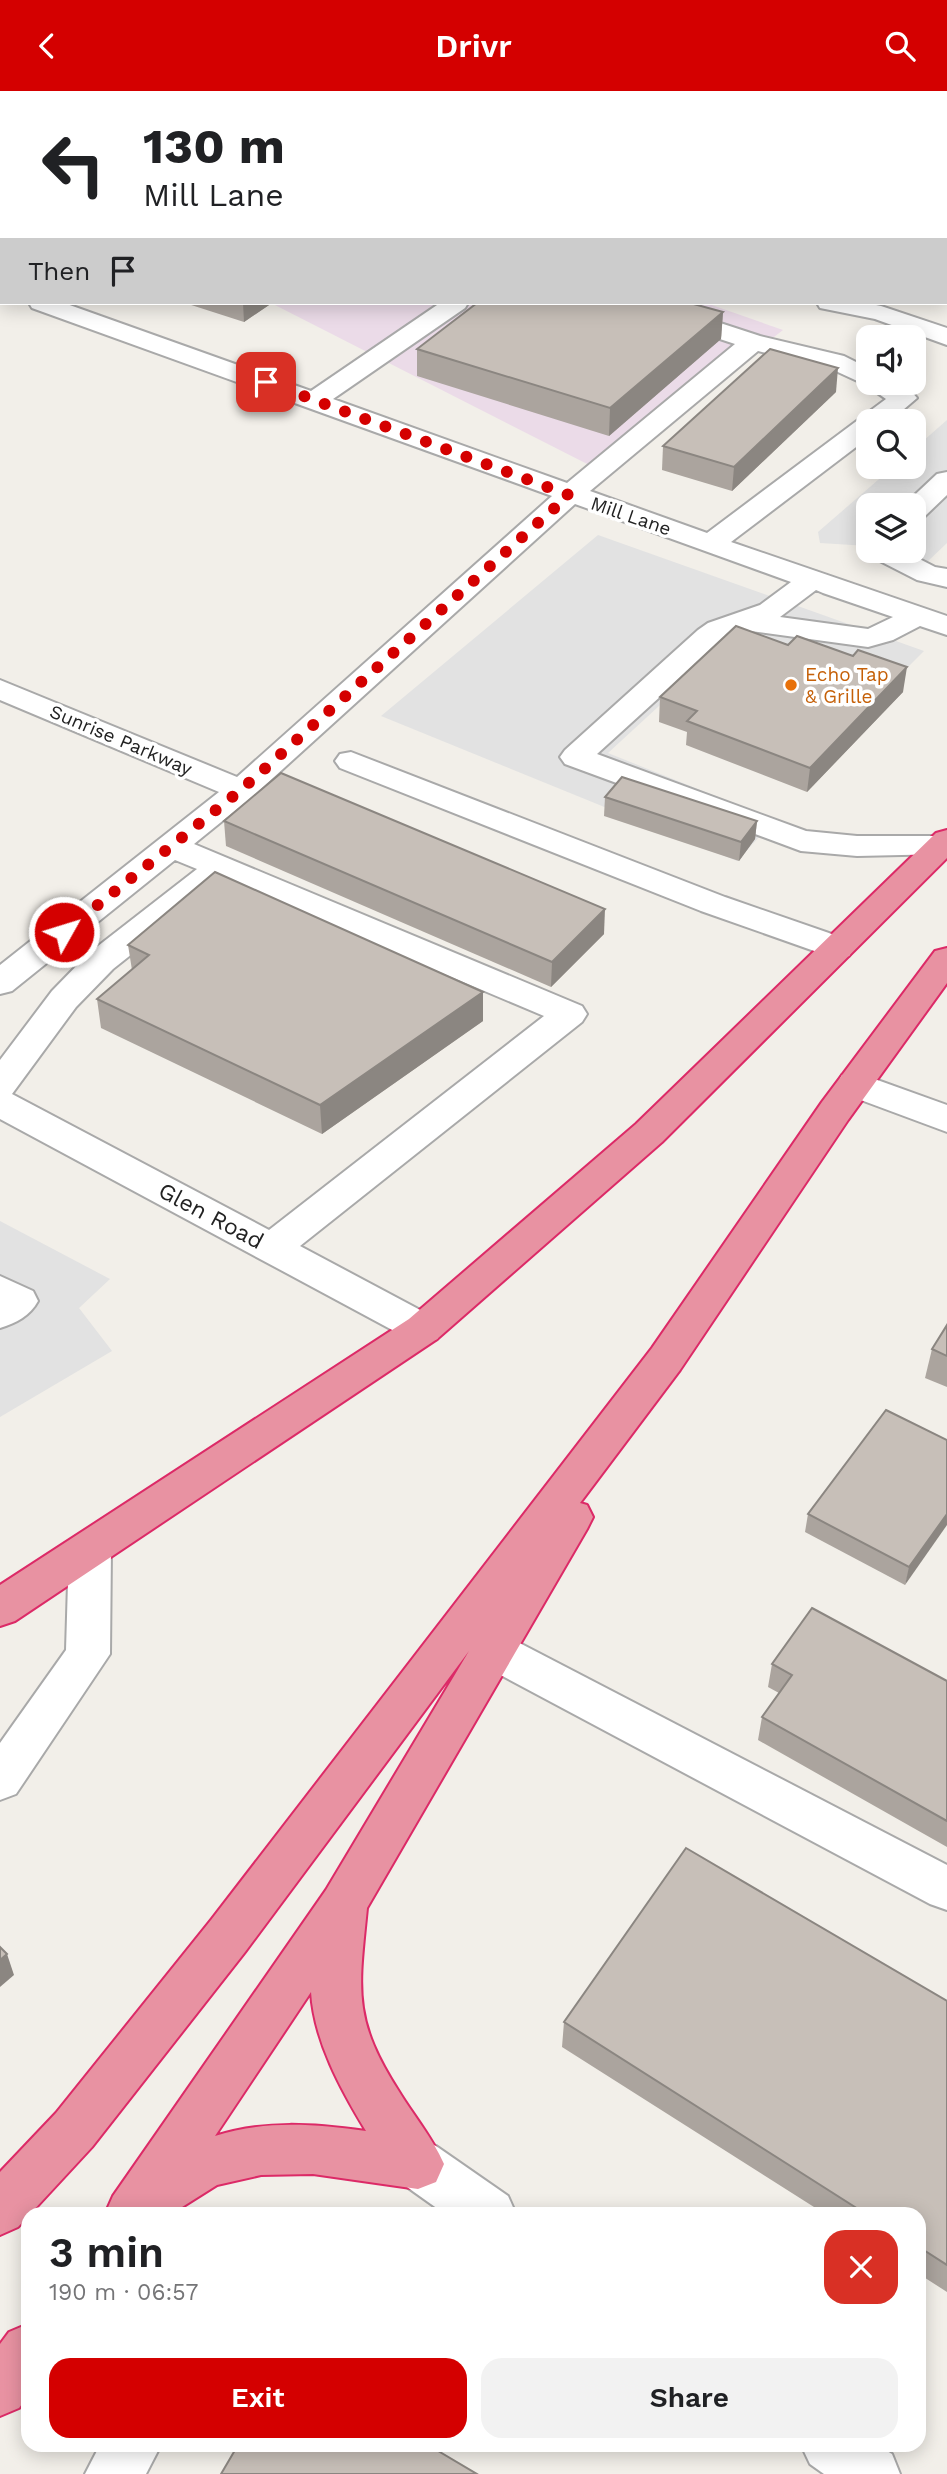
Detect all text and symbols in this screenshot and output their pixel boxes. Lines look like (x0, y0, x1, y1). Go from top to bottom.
icon: back (28, 27, 66, 65)
text: Drivr (435, 27, 512, 65)
icon: search (881, 27, 919, 65)
text: 130 m (143, 117, 285, 175)
icon: left (28, 119, 119, 210)
text: Mill Lane (143, 176, 284, 214)
icon: arrive (104, 252, 142, 290)
text: Then (28, 256, 90, 286)
map controls (856, 325, 926, 563)
button: sound (856, 325, 926, 395)
pin (236, 352, 296, 412)
icon: arrive (247, 363, 285, 401)
button: search (856, 409, 926, 479)
street label: Mill Lane (588, 492, 674, 540)
button: layers (856, 493, 926, 563)
place label: Echo Tap & Grille (805, 663, 889, 708)
marker: Echo Tap & Grille (783, 677, 799, 693)
street label: Sunrise Parkway (46, 700, 196, 780)
position arrow (27, 895, 101, 969)
street label: Glen Road (154, 1177, 268, 1255)
text: 3 min (49, 2228, 164, 2277)
button: close (824, 2230, 898, 2304)
text: 190 m · 06:57 (49, 2279, 199, 2306)
button: Exit (49, 2358, 467, 2438)
button: Share (481, 2358, 898, 2438)

